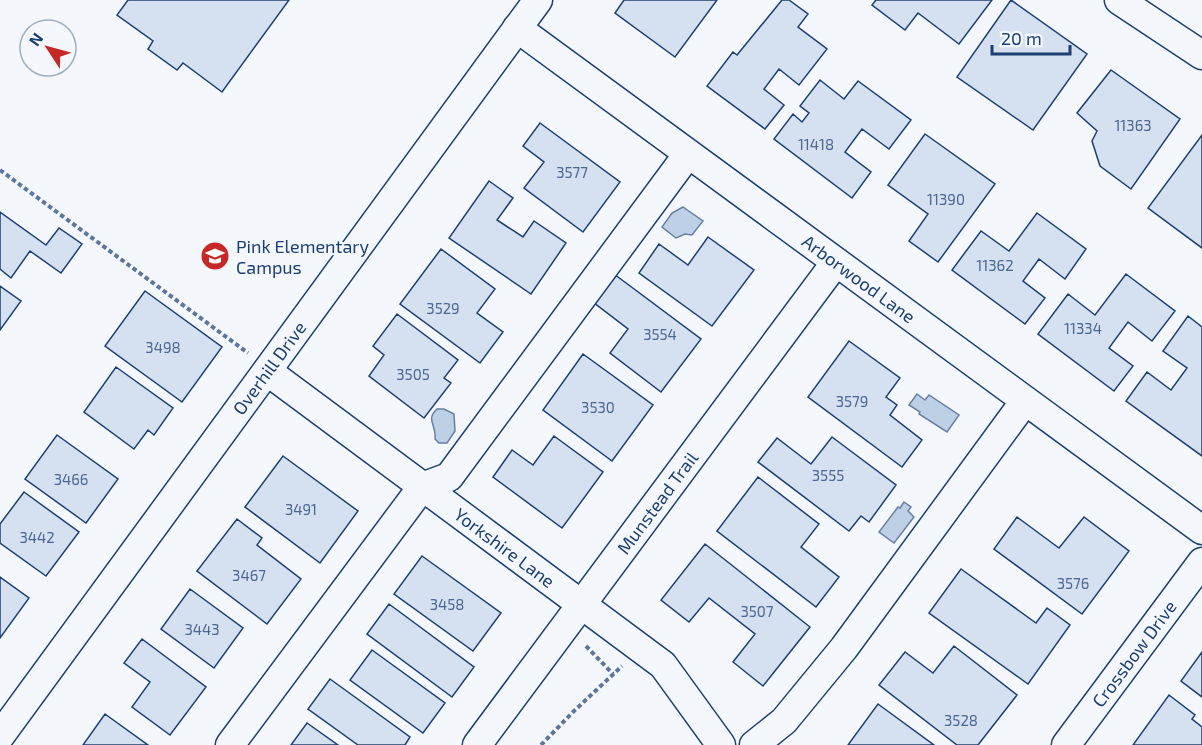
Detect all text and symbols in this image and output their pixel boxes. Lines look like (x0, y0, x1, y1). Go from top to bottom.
north arrow (18, 18, 78, 78)
scale bar (992, 18, 1070, 56)
text: 20 m (1001, 27, 1042, 49)
text: N (24, 29, 47, 49)
house number: 11363 (1114, 116, 1152, 134)
house number: 11418 (798, 135, 834, 153)
house number: 3577 (556, 163, 588, 181)
house number: 11390 (927, 190, 965, 208)
street label: Arborwood Lane (798, 230, 920, 327)
place label: Pink Elementary Campus (236, 235, 369, 278)
school or university icon: Pink Elementary Campus (199, 240, 231, 272)
house number: 11362 (976, 256, 1014, 274)
house number: 3529 (426, 299, 460, 317)
street label: Overhill Drive (228, 317, 311, 419)
house number: 11334 (1064, 319, 1102, 337)
house number: 3554 (643, 325, 677, 343)
house number: 3498 (145, 338, 181, 356)
house number: 3505 (396, 365, 430, 383)
house number: 3579 (836, 392, 868, 410)
house number: 3530 (581, 398, 615, 416)
street label: Munstead Trail (612, 447, 703, 558)
house number: 3555 (812, 466, 844, 484)
house number: 3466 (54, 470, 88, 488)
house number: 3491 (285, 500, 317, 518)
street label: Yorkshire Lane (450, 503, 559, 592)
house number: 3442 (19, 528, 55, 546)
house number: 3467 (232, 566, 266, 584)
house number: 3576 (1057, 574, 1089, 592)
house number: 3458 (430, 595, 464, 613)
street label: Crossbow Drive (1087, 596, 1181, 711)
house number: 3507 (740, 602, 774, 620)
house number: 3443 (184, 620, 220, 638)
house number: 3528 (944, 711, 978, 729)

